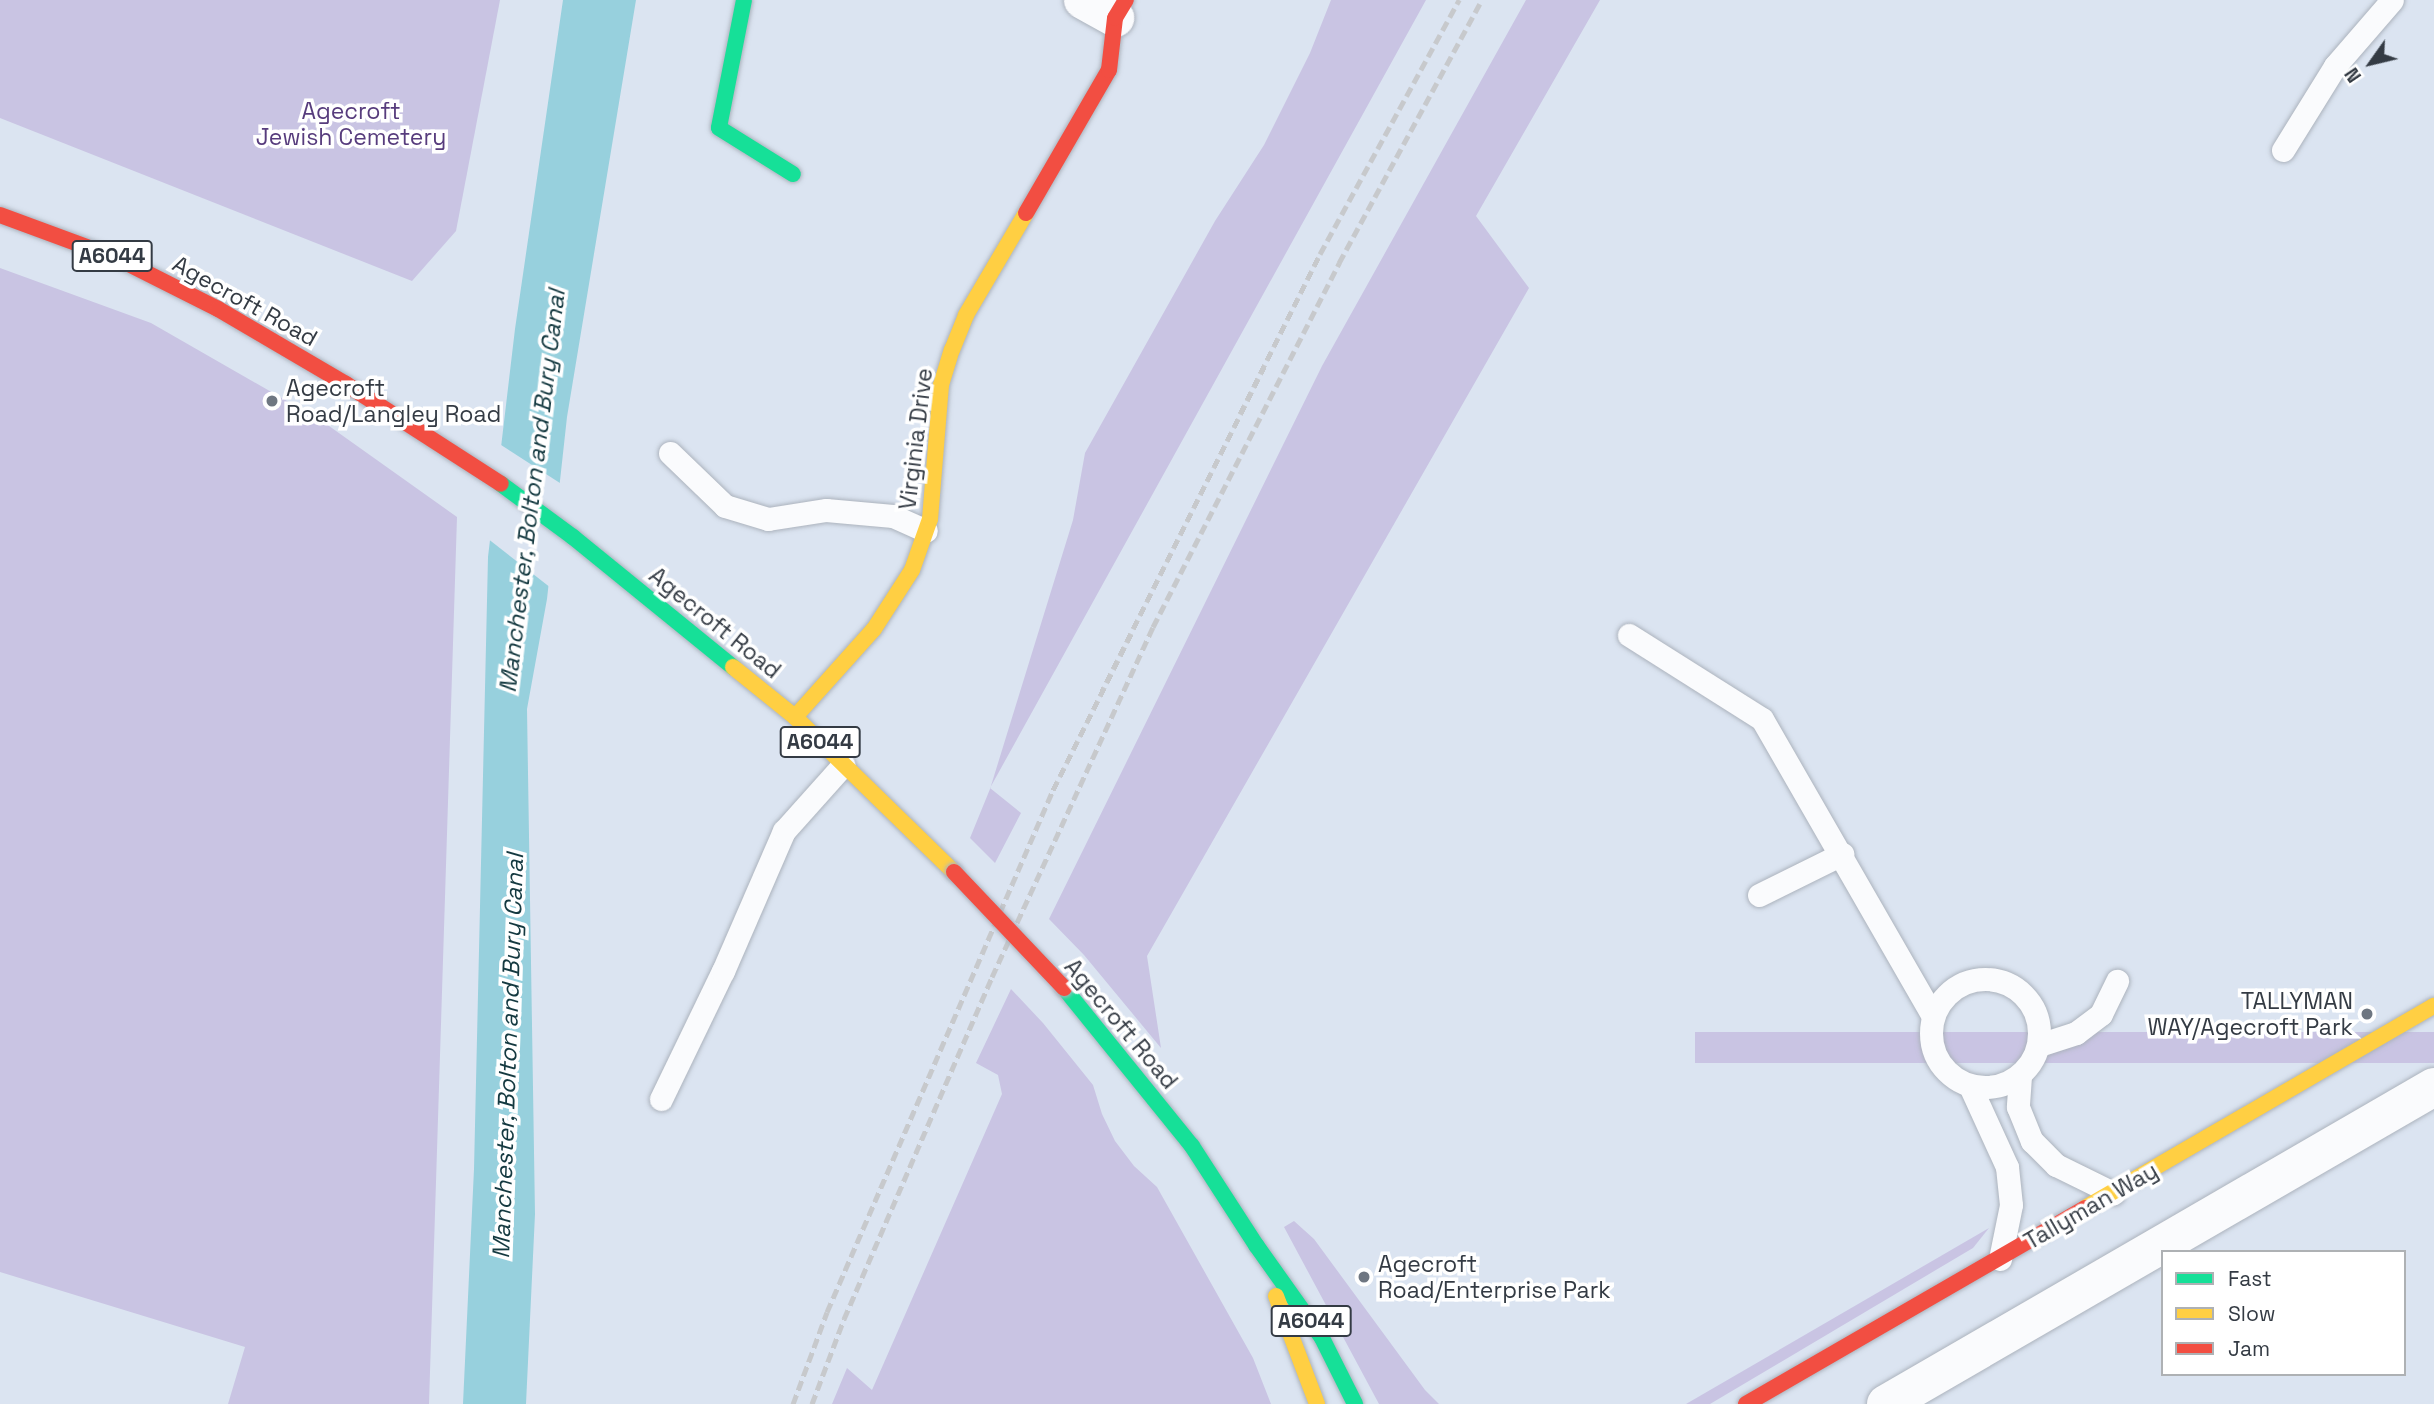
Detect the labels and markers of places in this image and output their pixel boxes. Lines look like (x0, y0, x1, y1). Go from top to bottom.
place label: Agecroft Road/Langley Road (286, 374, 501, 428)
marker: Agecroft Road/Langley Road (264, 393, 280, 409)
place label: TALLYMAN WAY/Agecroft Park (2148, 987, 2353, 1041)
marker: TALLYMAN WAY/Agecroft Park (2359, 1006, 2375, 1022)
place label: Agecroft Road/Enterprise Park (1378, 1250, 1611, 1304)
marker: Agecroft Road/Enterprise Park (1356, 1269, 1372, 1285)

